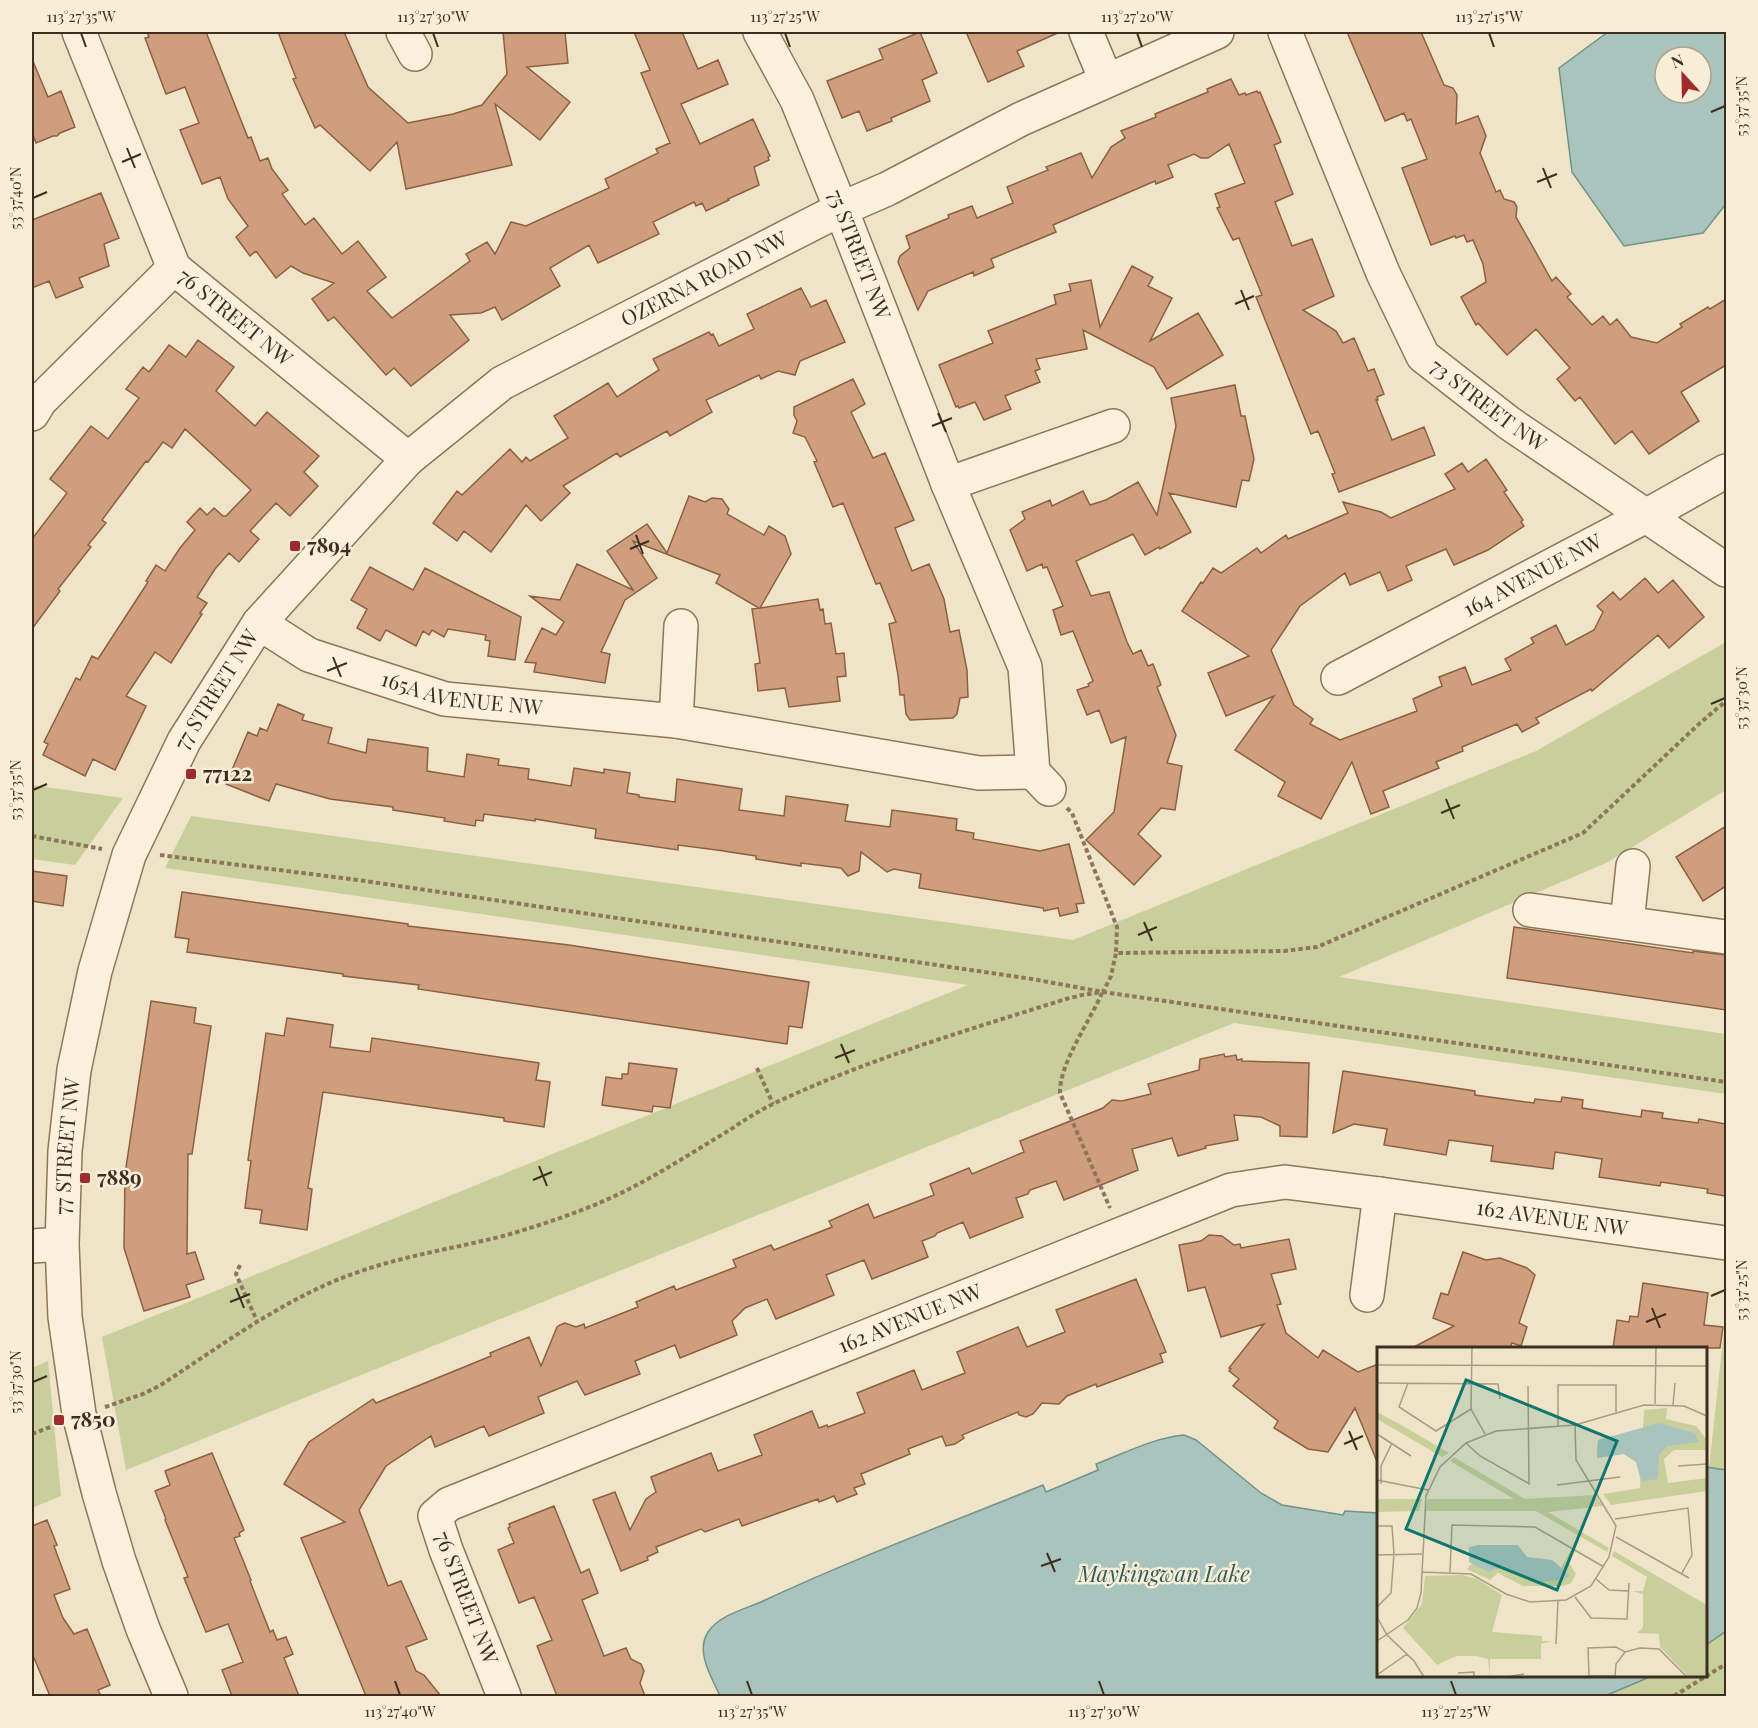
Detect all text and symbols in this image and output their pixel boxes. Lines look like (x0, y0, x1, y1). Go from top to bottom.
text: 113°27'35"W (46, 6, 116, 26)
text: 113°27'30"W (397, 6, 469, 26)
text: 113°27'25"W (750, 6, 820, 26)
text: 113°27'20"W (1101, 6, 1173, 26)
text: 113°27'15"W (1455, 6, 1523, 26)
north arrow (1653, 45, 1713, 105)
text: N (1668, 49, 1687, 73)
text: 53°37'35"N (1731, 75, 1751, 136)
text: 53°37'40"N (5, 166, 25, 230)
street label: 75 STREET NW (823, 185, 899, 324)
street label: OZERNA ROAD NW (615, 223, 792, 332)
street label: 76 STREET NW (173, 261, 300, 372)
street label: 73 STREET NW (1425, 351, 1553, 457)
street label: 164 AVENUE NW (1458, 525, 1607, 622)
place label: 7894 (307, 530, 351, 558)
marker: 7894 (288, 539, 302, 553)
street label: 77 STREET NW (166, 622, 264, 753)
street label: 165A AVENUE NW (378, 663, 545, 720)
text: 53°37'30"N (1731, 666, 1751, 730)
place label: 77122 (203, 758, 252, 786)
text: 53°37'35"N (5, 759, 25, 820)
marker: 77122 (184, 767, 198, 781)
street label: 77 STREET NW (47, 1075, 85, 1215)
place label: 7889 (97, 1162, 142, 1190)
marker: 7889 (78, 1171, 92, 1185)
street label: 162 AVENUE NW (1475, 1192, 1631, 1241)
text: 53°37'25"N (1731, 1259, 1751, 1321)
street label: 162 AVENUE NW (833, 1275, 986, 1358)
inset map (1377, 1347, 1707, 1677)
text: 53°37'30"N (5, 1350, 25, 1414)
place label: 7850 (71, 1404, 116, 1432)
marker: 7850 (52, 1413, 66, 1427)
street label: 76 STREET NW (430, 1527, 506, 1668)
water label: Maykingwan Lake (1077, 1558, 1250, 1588)
text: 113°27'40"W (364, 1701, 436, 1721)
text: 113°27'35"W (717, 1701, 787, 1721)
text: 113°27'30"W (1068, 1701, 1140, 1721)
text: 113°27'25"W (1421, 1701, 1491, 1721)

